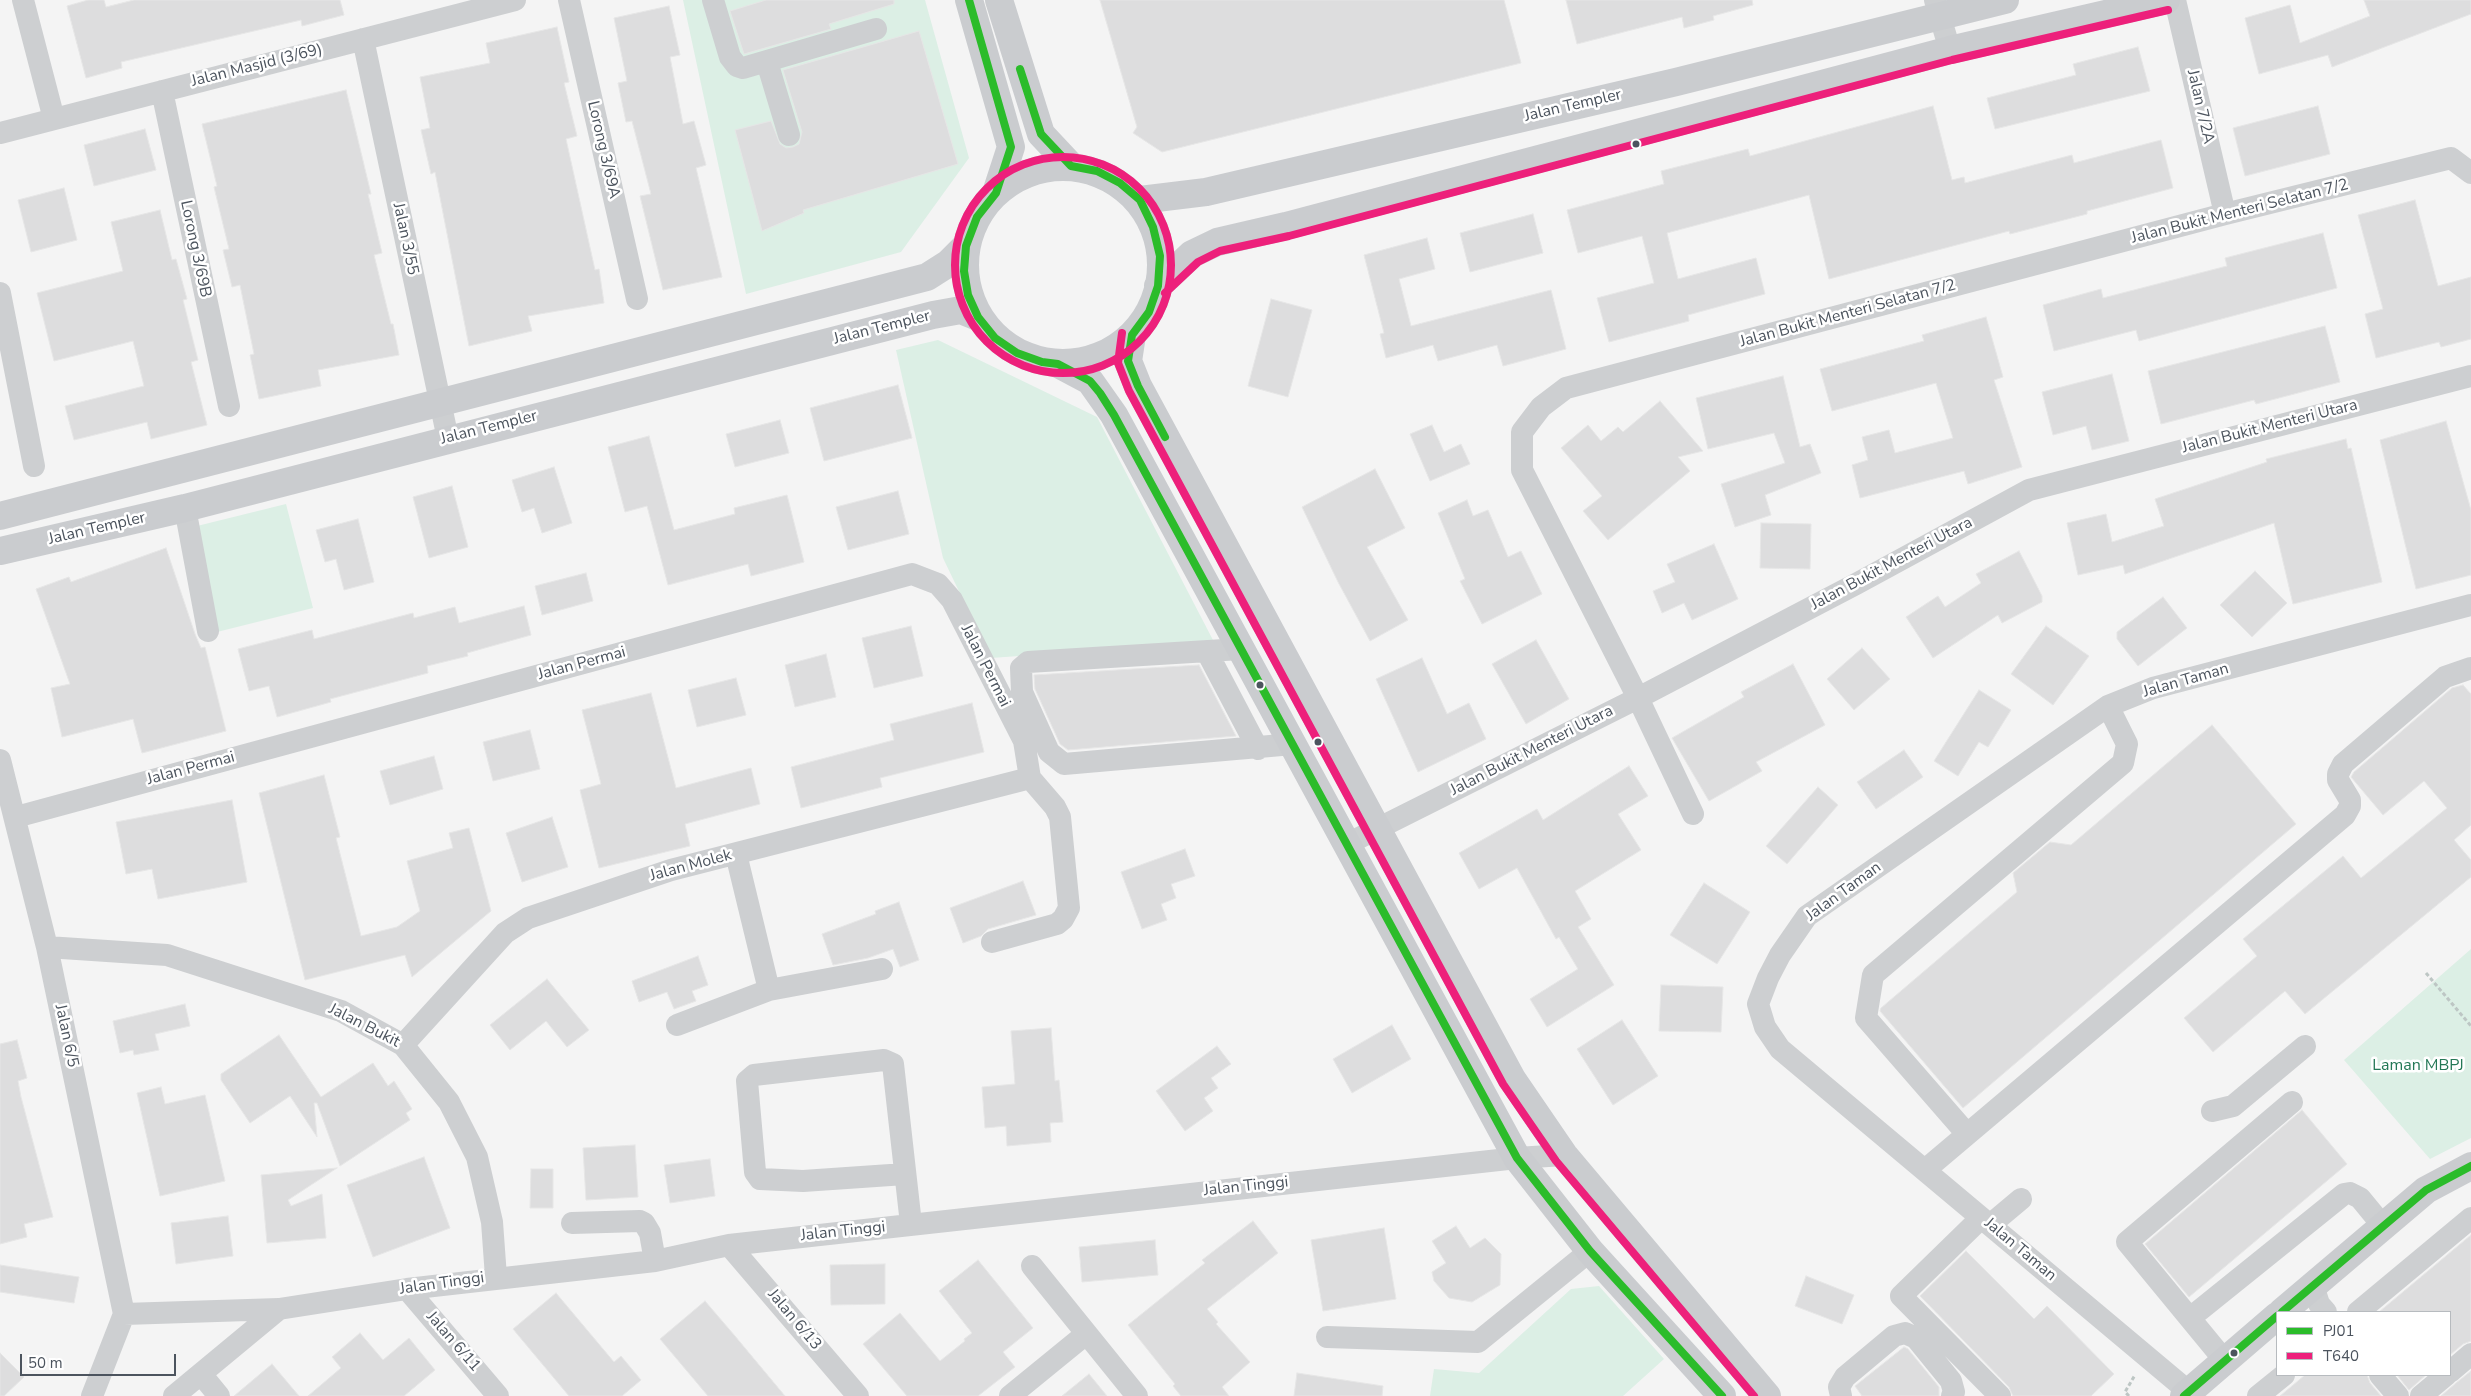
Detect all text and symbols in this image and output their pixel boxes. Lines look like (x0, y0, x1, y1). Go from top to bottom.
street label: Jalan Masjid (3/69) (190, 40, 324, 92)
street label: Jalan 7/2A (2182, 68, 2218, 146)
street label: Jalan Templer (1523, 86, 1623, 126)
street label: Lorong 3/69A (582, 99, 624, 201)
unlabelled marker (1631, 139, 1641, 149)
street label: Jalan Bukit Menteri Selatan 7/2 (2130, 176, 2350, 248)
street label: Lorong 3/69B (175, 199, 215, 299)
street label: Jalan 3/55 (388, 201, 422, 277)
street label: Jalan Bukit Menteri Selatan 7/2 (1738, 276, 1958, 352)
street label: Jalan Templer (832, 307, 932, 349)
street label: Jalan Bukit Menteri Utara (2180, 396, 2360, 458)
street label: Jalan Templer (439, 407, 539, 449)
street label: Jalan Templer (47, 509, 147, 549)
street label: Jalan Bukit Menteri Utara (1808, 513, 1976, 615)
street label: Jalan Permai (956, 622, 1014, 710)
street label: Jalan Permai (536, 643, 628, 685)
street label: Jalan Taman (2141, 660, 2231, 702)
unlabelled marker (1255, 680, 1265, 690)
street label: Jalan Bukit Menteri Utara (1447, 702, 1617, 800)
unlabelled marker (1313, 737, 1323, 747)
street label: Jalan Permai (145, 748, 237, 790)
street label: Jalan Molek (648, 846, 734, 886)
street label: Jalan Taman (1803, 858, 1885, 926)
street label: Jalan Bukit (325, 1000, 403, 1052)
street label: Jalan 6/5 (50, 1003, 82, 1069)
park label: Laman MBPJ (2372, 1056, 2464, 1076)
street label: Jalan Tinggi (1203, 1173, 1289, 1201)
street label: Jalan Taman (1980, 1214, 2060, 1286)
street label: Jalan Tinggi (800, 1218, 886, 1246)
street label: Jalan Tinggi (399, 1269, 485, 1299)
street label: Jalan 6/13 (763, 1286, 825, 1354)
street label: Jalan 6/11 (422, 1308, 484, 1376)
legend (2276, 1311, 2451, 1376)
text: PJ01 (2323, 1321, 2354, 1341)
scale bar (22, 1344, 179, 1376)
text: T640 (2323, 1346, 2359, 1366)
unlabelled marker (2229, 1348, 2239, 1358)
text: 50 m (28, 1353, 63, 1373)

